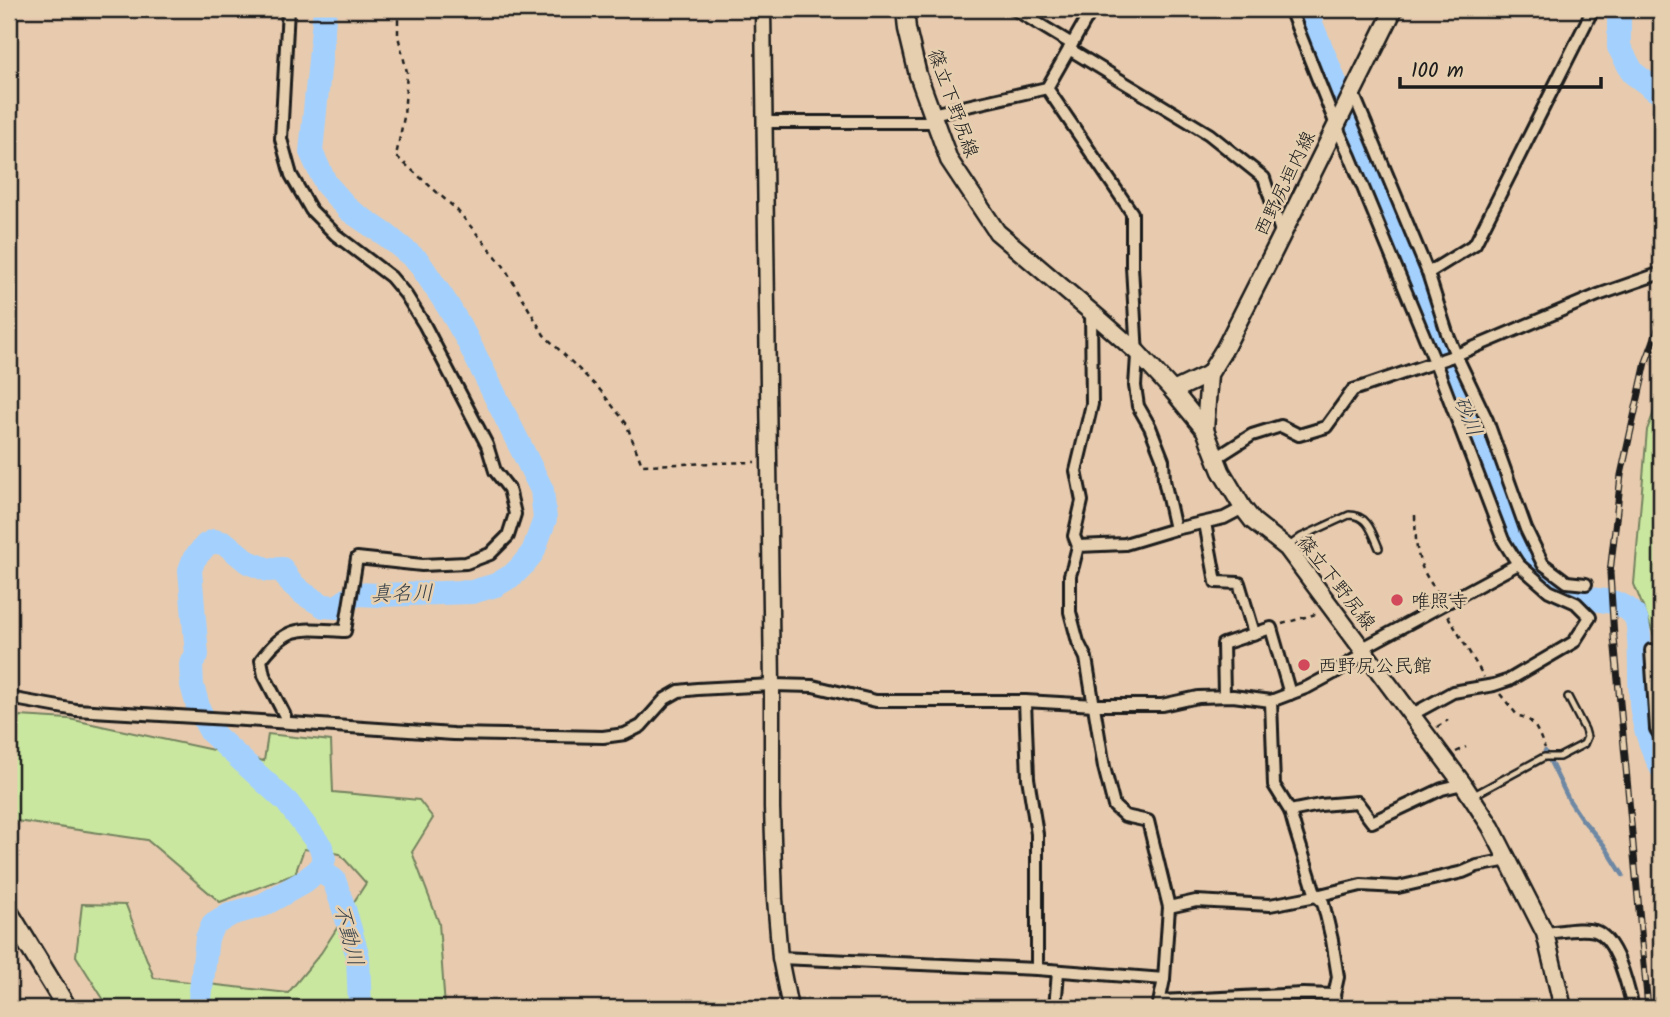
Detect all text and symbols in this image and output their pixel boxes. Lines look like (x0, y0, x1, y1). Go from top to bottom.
street label: 篠立下野尻線 (919, 45, 986, 162)
scale bar (1400, 46, 1602, 90)
text: 100 m (1411, 55, 1464, 88)
street label: 西野尻垣内線 (1247, 126, 1324, 242)
water label: 砂川 (1443, 391, 1490, 442)
street label: 篠立下野尻線 (1289, 529, 1382, 637)
water label: 真名川 (370, 577, 434, 612)
place label: 唯照寺 (1411, 587, 1468, 617)
marker: 唯照寺 (1389, 592, 1405, 608)
place label: 西野尻公民館 (1318, 652, 1432, 682)
marker: 西野尻公民館 (1296, 657, 1312, 673)
water label: 不動川 (324, 901, 371, 970)

